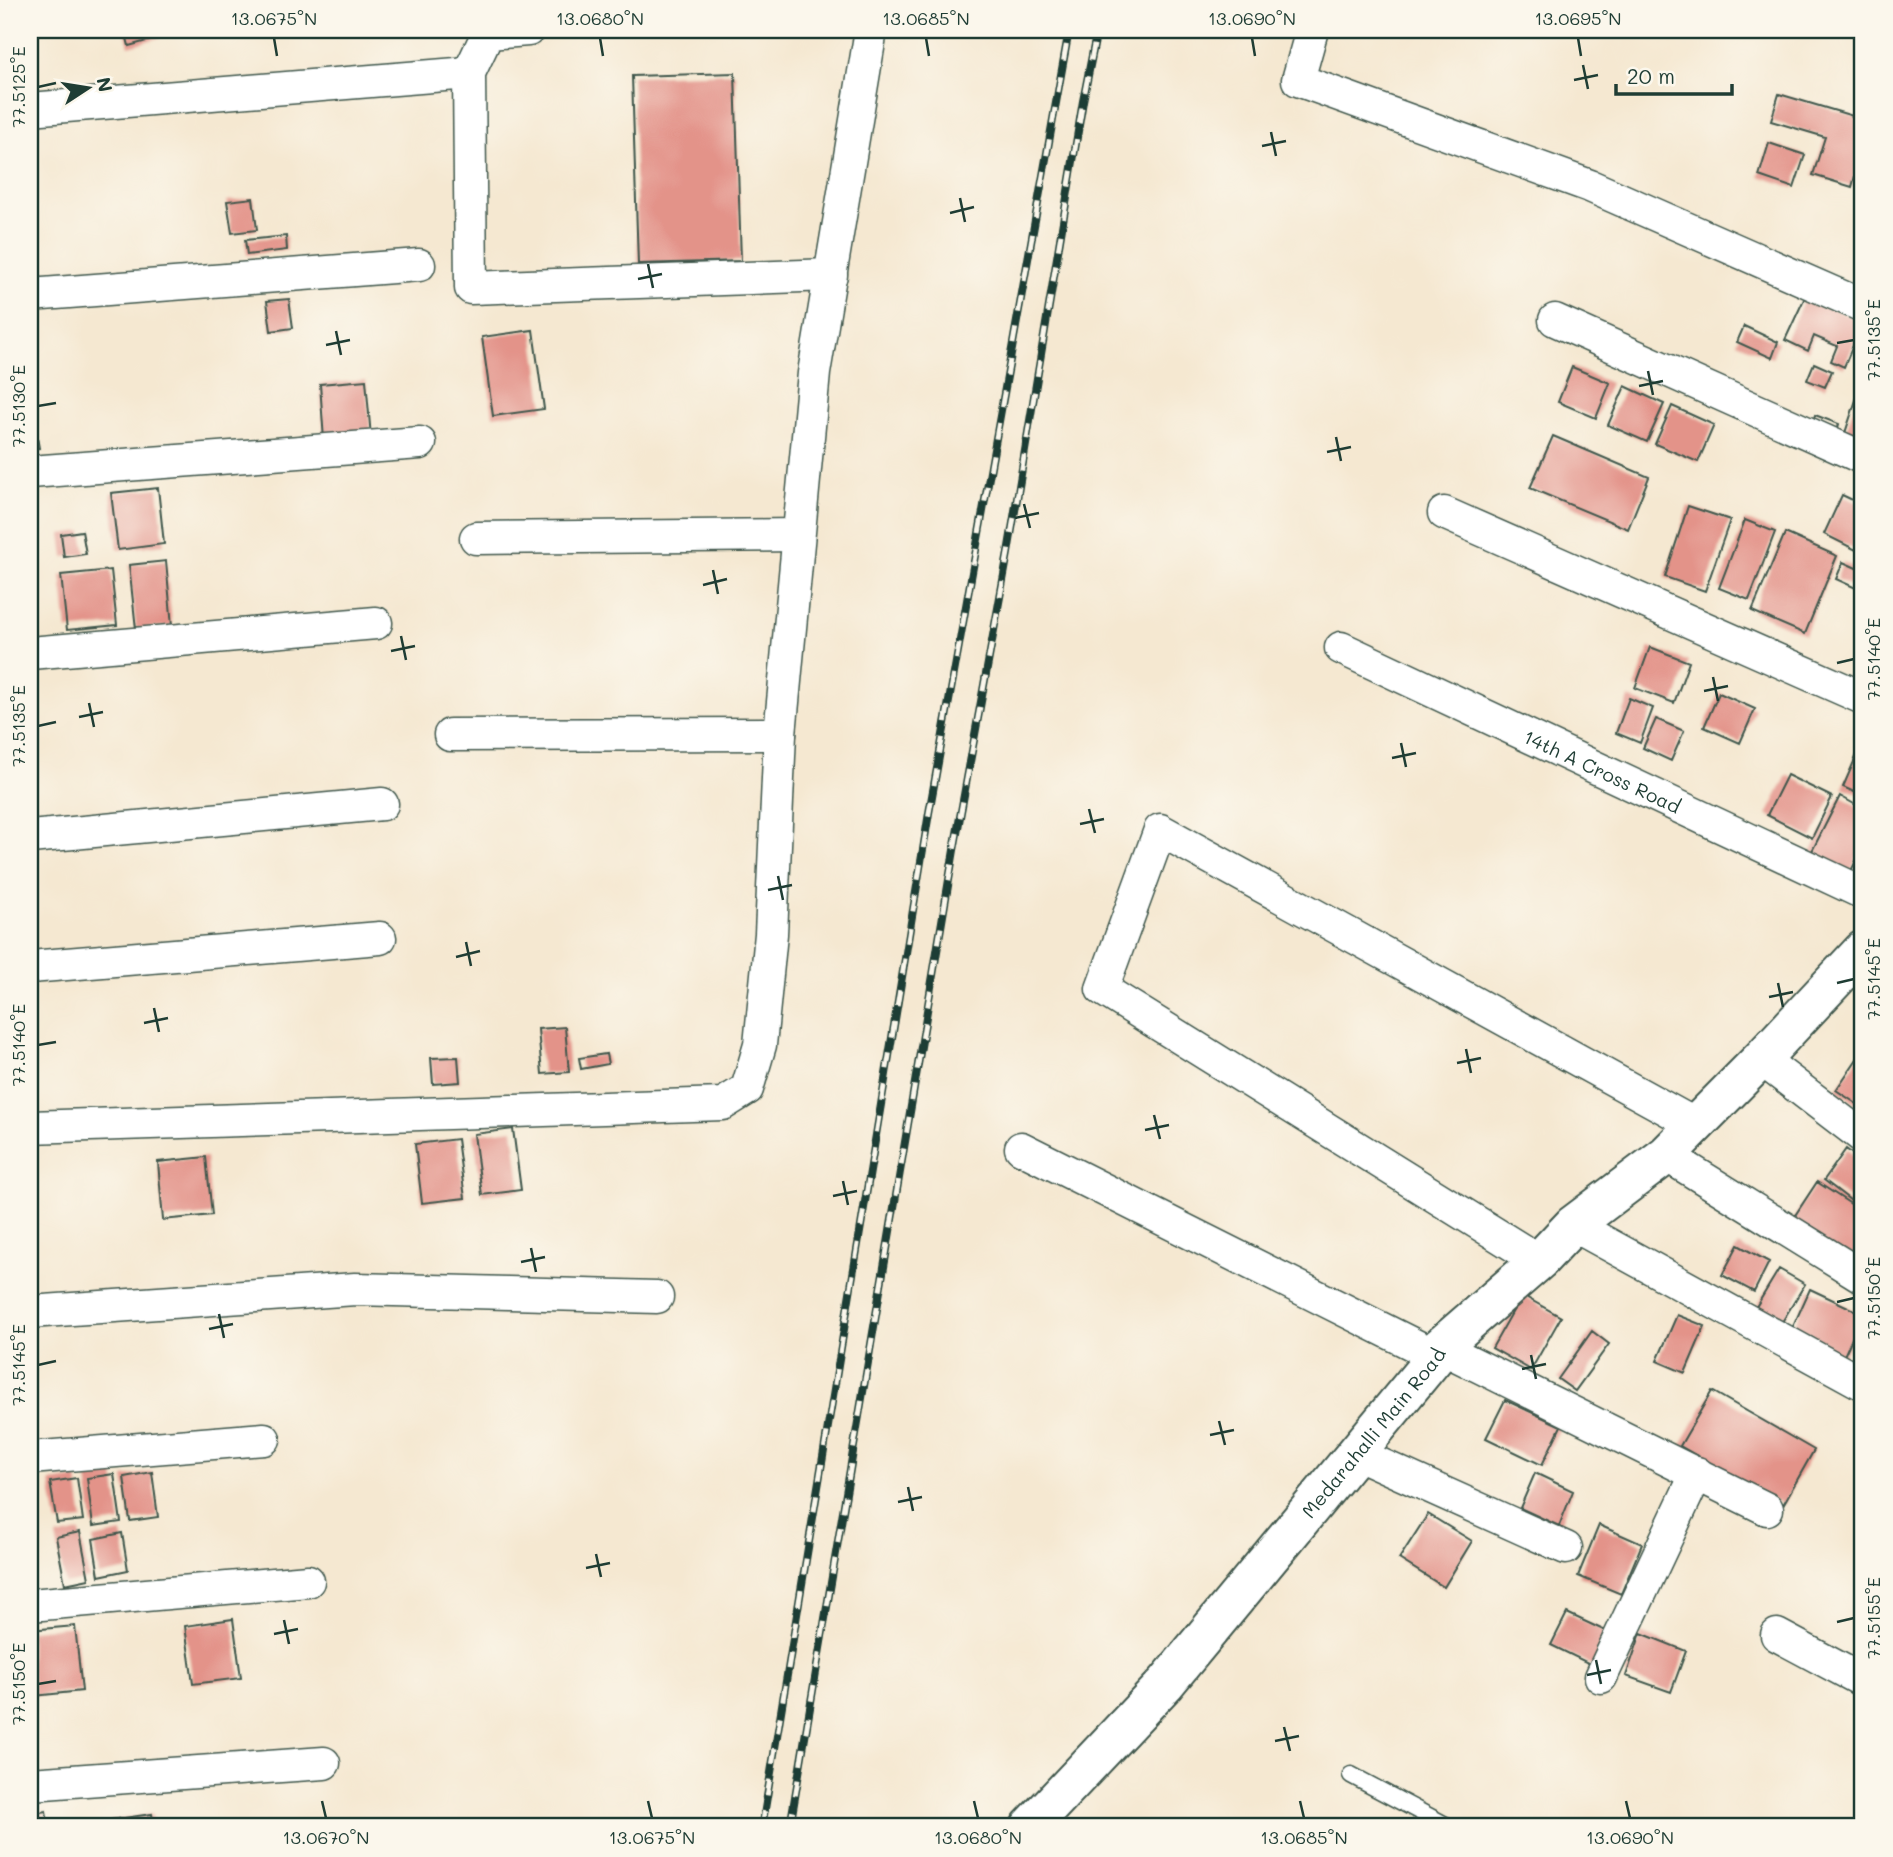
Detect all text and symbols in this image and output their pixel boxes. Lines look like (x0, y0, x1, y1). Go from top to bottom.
text: 13.0675°N (231, 6, 317, 30)
text: 13.0680°N (556, 6, 644, 30)
text: 13.0685°N (882, 6, 970, 30)
text: 13.0690°N (1208, 6, 1296, 30)
text: 13.0695°N (1534, 6, 1622, 30)
text: 77.5125°E (6, 46, 30, 128)
north arrow (52, 52, 122, 122)
scale bar (1616, 52, 1732, 96)
text: 20 m (1627, 62, 1675, 89)
text: N (91, 75, 119, 94)
text: 77.5135°E (1861, 299, 1885, 381)
text: 77.5130°E (6, 365, 30, 447)
text: 77.5140°E (1861, 618, 1885, 700)
text: 77.5135°E (6, 685, 30, 767)
street label: 14th A Cross Road (1520, 723, 1685, 818)
text: 77.5145°E (1861, 938, 1885, 1020)
text: 77.5140°E (6, 1004, 30, 1086)
text: 77.5150°E (1861, 1257, 1885, 1339)
text: 77.5145°E (6, 1324, 30, 1406)
street label: Medarahalli Main Road (1295, 1344, 1450, 1523)
text: 77.5155°E (1861, 1577, 1885, 1659)
text: 77.5150°E (6, 1643, 30, 1725)
text: 13.0670°N (282, 1825, 370, 1849)
text: 13.0675°N (609, 1825, 695, 1849)
text: 13.0680°N (934, 1825, 1022, 1849)
text: 13.0685°N (1260, 1825, 1348, 1849)
text: 13.0690°N (1586, 1825, 1674, 1849)

